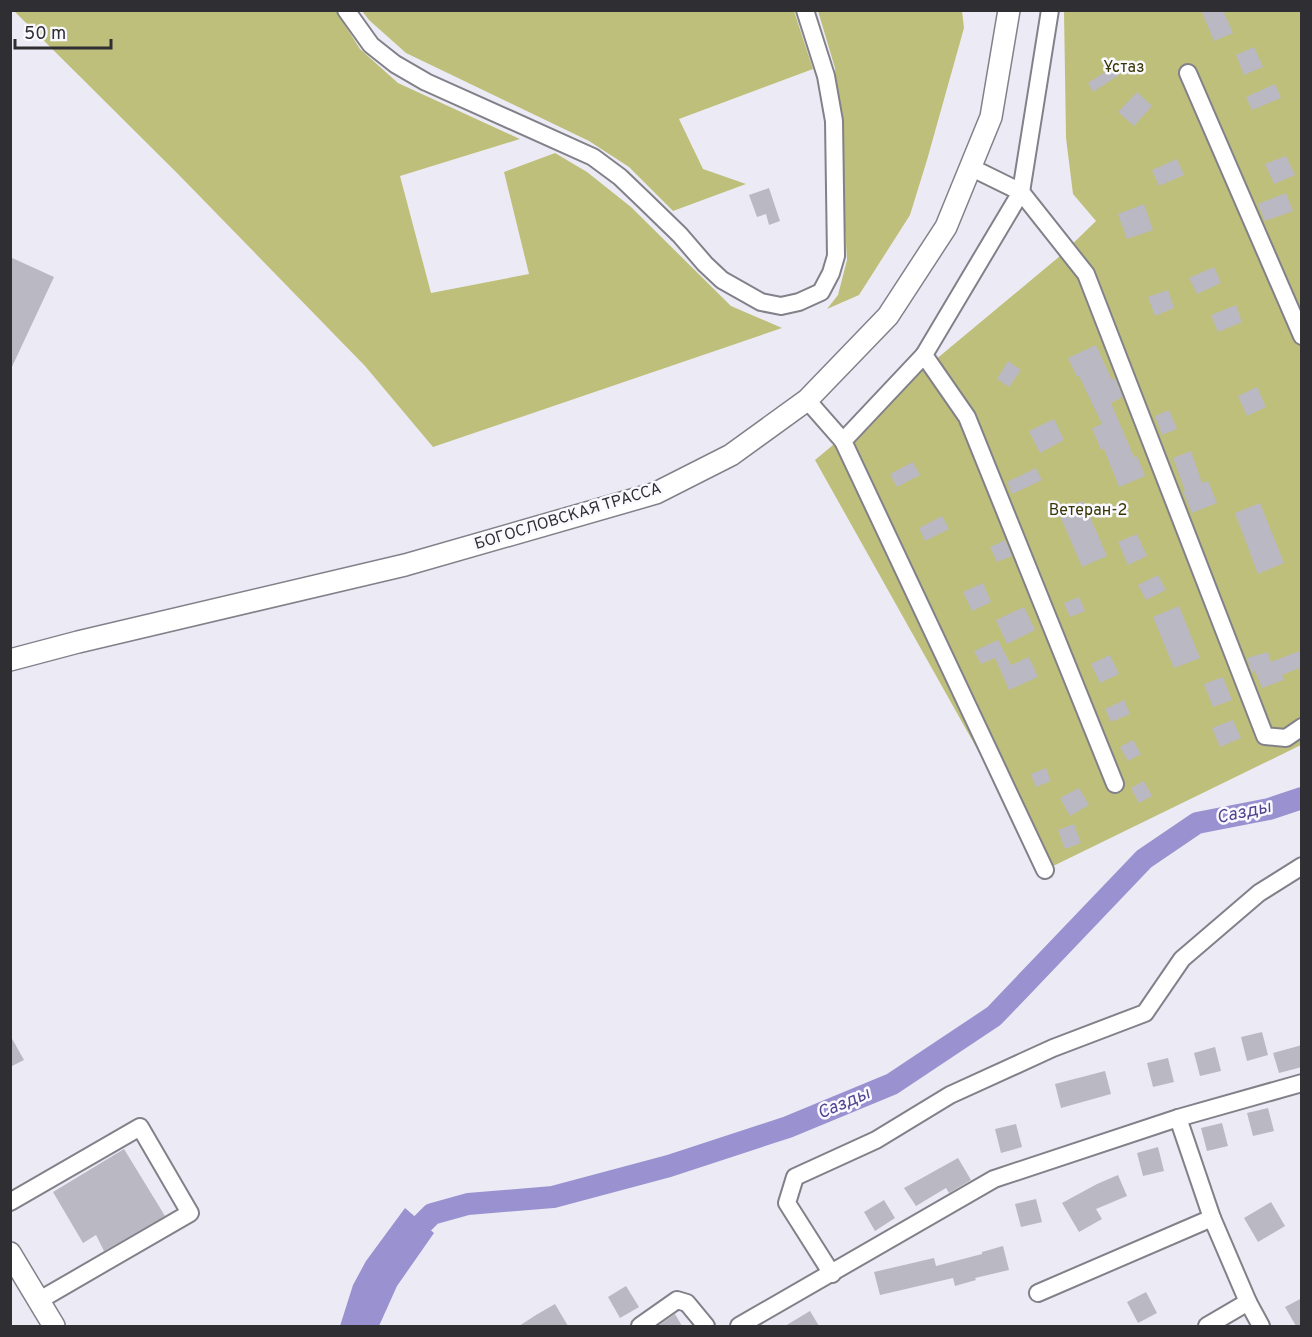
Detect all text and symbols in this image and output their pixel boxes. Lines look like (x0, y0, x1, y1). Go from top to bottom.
scale bar (15, 12, 111, 50)
text: 50 m (24, 23, 66, 46)
park label: Ұстаз (1103, 58, 1145, 78)
street label: БОГОСЛОВСКАЯ ТРАССА (472, 479, 664, 555)
park label: Ветеран-2 (1049, 501, 1127, 521)
water label: Сазды (1215, 796, 1274, 830)
water label: Сазды (814, 1082, 874, 1125)

